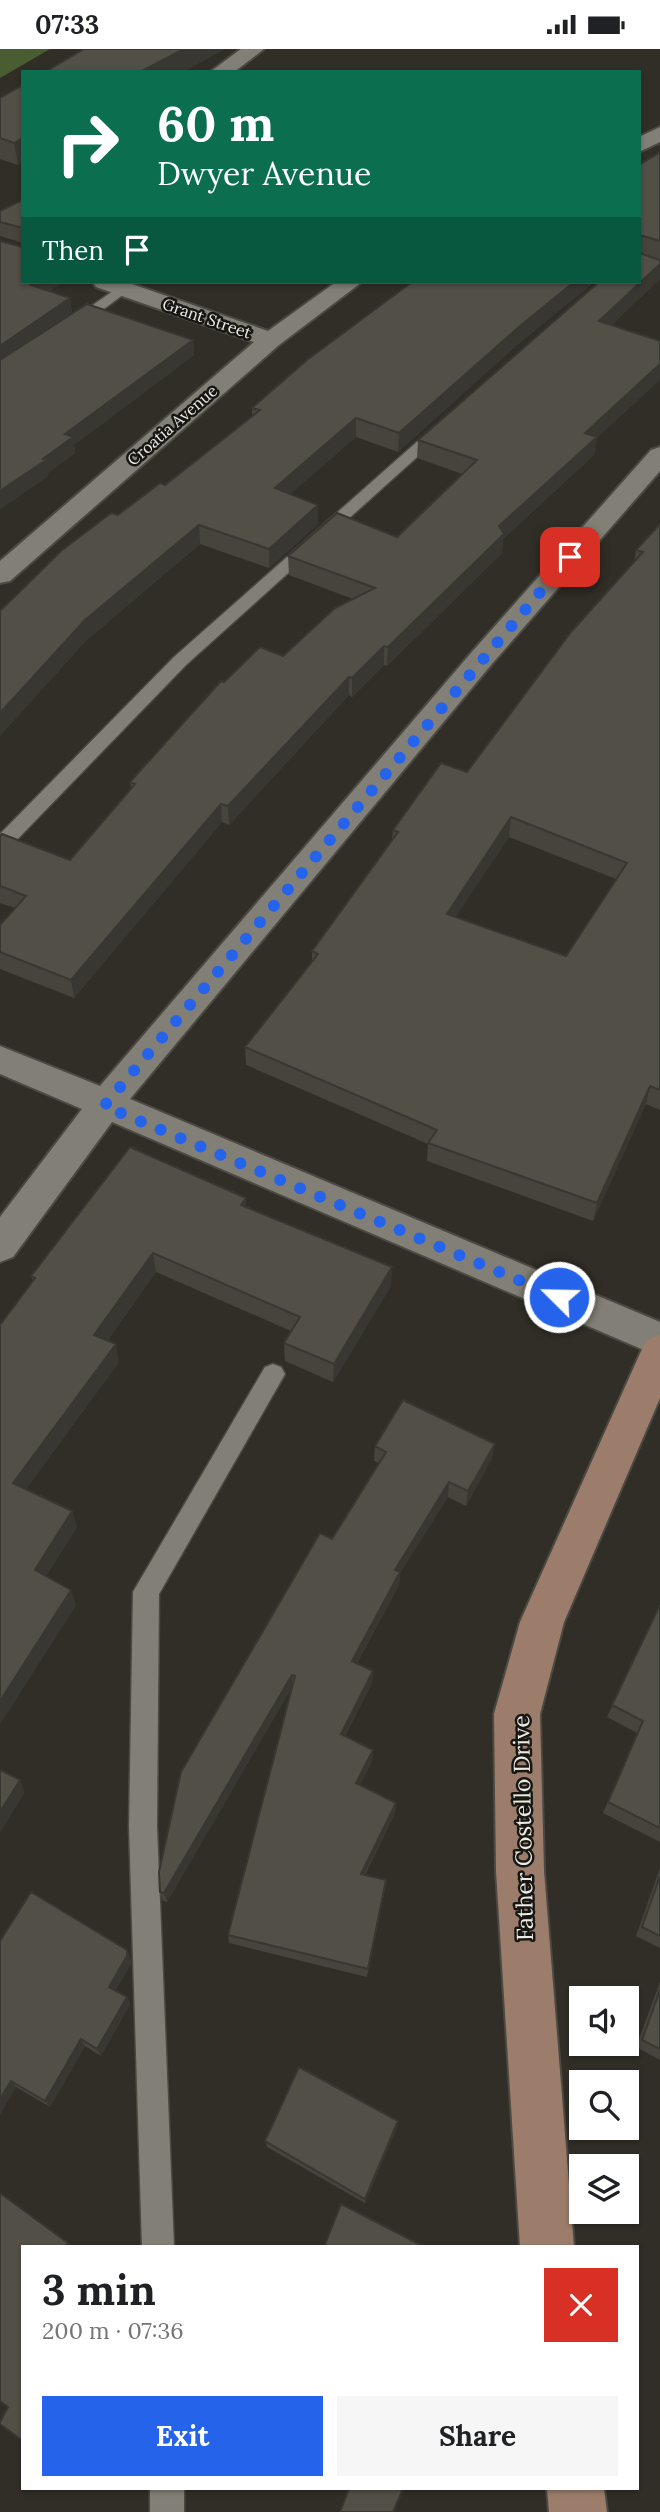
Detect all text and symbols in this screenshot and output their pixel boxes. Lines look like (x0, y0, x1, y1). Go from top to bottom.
text: 07:33 (35, 8, 99, 41)
text: 60 m (157, 92, 274, 154)
icon: right (42, 98, 133, 189)
text: Dwyer Avenue (157, 153, 371, 194)
icon: arrive (118, 231, 156, 269)
text: Then (42, 234, 104, 267)
street label: Grant Street (160, 293, 255, 343)
street label: Croatia Avenue (123, 380, 221, 470)
pin (540, 527, 600, 587)
icon: arrive (551, 538, 589, 576)
position arrow (522, 1260, 596, 1334)
street label: Father Costello Drive (506, 1715, 539, 1941)
map controls (569, 1986, 639, 2224)
button: sound (569, 1986, 639, 2056)
button: search (569, 2070, 639, 2140)
button: layers (569, 2154, 639, 2224)
text: 3 min (42, 2263, 156, 2317)
button: close (544, 2268, 618, 2342)
text: 200 m · 07:36 (42, 2316, 184, 2345)
button: Exit (42, 2396, 323, 2476)
button: Share (337, 2396, 618, 2476)

